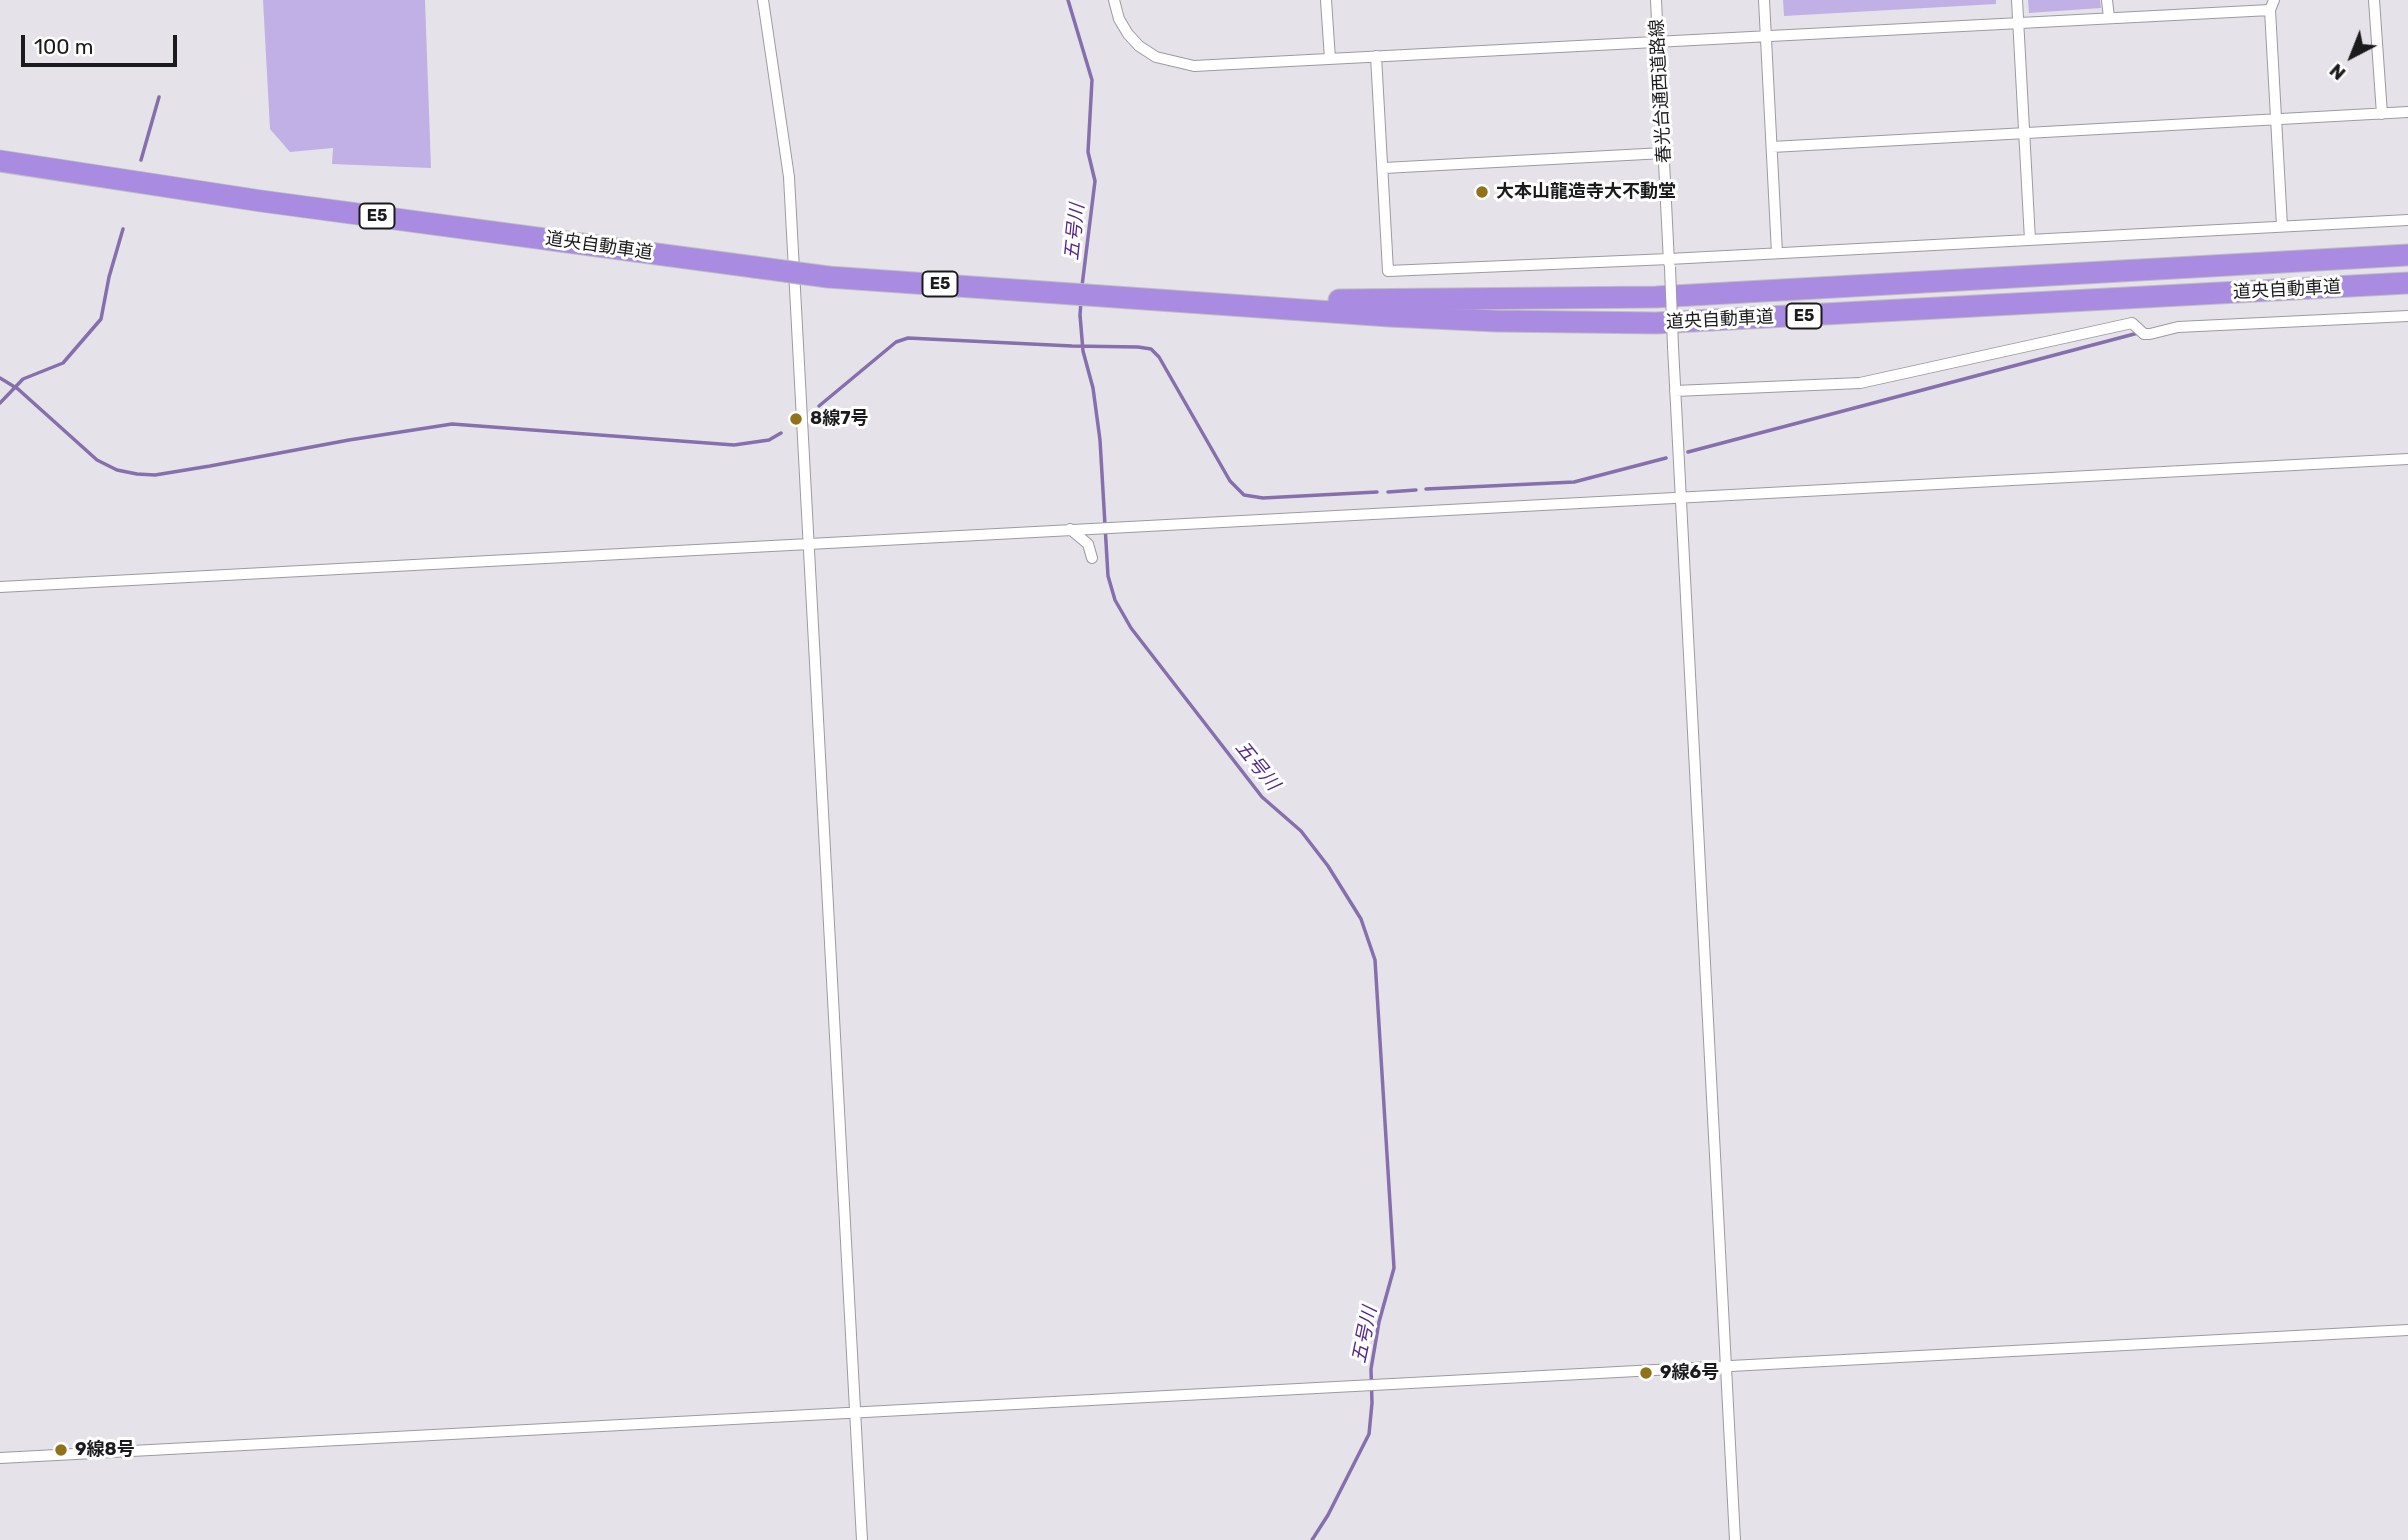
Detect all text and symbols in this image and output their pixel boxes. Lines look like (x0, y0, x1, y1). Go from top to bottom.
street label: 春光台通西道路線 (1646, 19, 1676, 163)
scale bar (24, 21, 180, 65)
north arrow (2317, 21, 2387, 91)
text: 100 m (34, 34, 93, 59)
text: N (2325, 59, 2350, 85)
place label: 大本山龍造寺大不動堂 (1496, 181, 1676, 203)
marker: 大本山龍造寺大不動堂 (1474, 184, 1490, 200)
water label: 五号川 (1061, 202, 1089, 262)
road number: E5 (360, 204, 394, 229)
street label: 道央自動車道 (544, 228, 654, 264)
road number: E5 (922, 272, 958, 296)
street label: 道央自動車道 (2233, 276, 2341, 304)
road number: E5 (1786, 304, 1822, 328)
street label: 道央自動車道 (1666, 306, 1774, 334)
place label: 8線7号 (810, 408, 868, 430)
marker: 8線7号 (788, 411, 804, 427)
water label: 五号川 (1230, 737, 1284, 795)
water label: 五号川 (1348, 1305, 1382, 1365)
place label: 9線6号 (1660, 1362, 1719, 1384)
marker: 9線6号 (1638, 1365, 1654, 1381)
place label: 9線8号 (75, 1439, 135, 1461)
marker: 9線8号 (53, 1442, 69, 1458)

